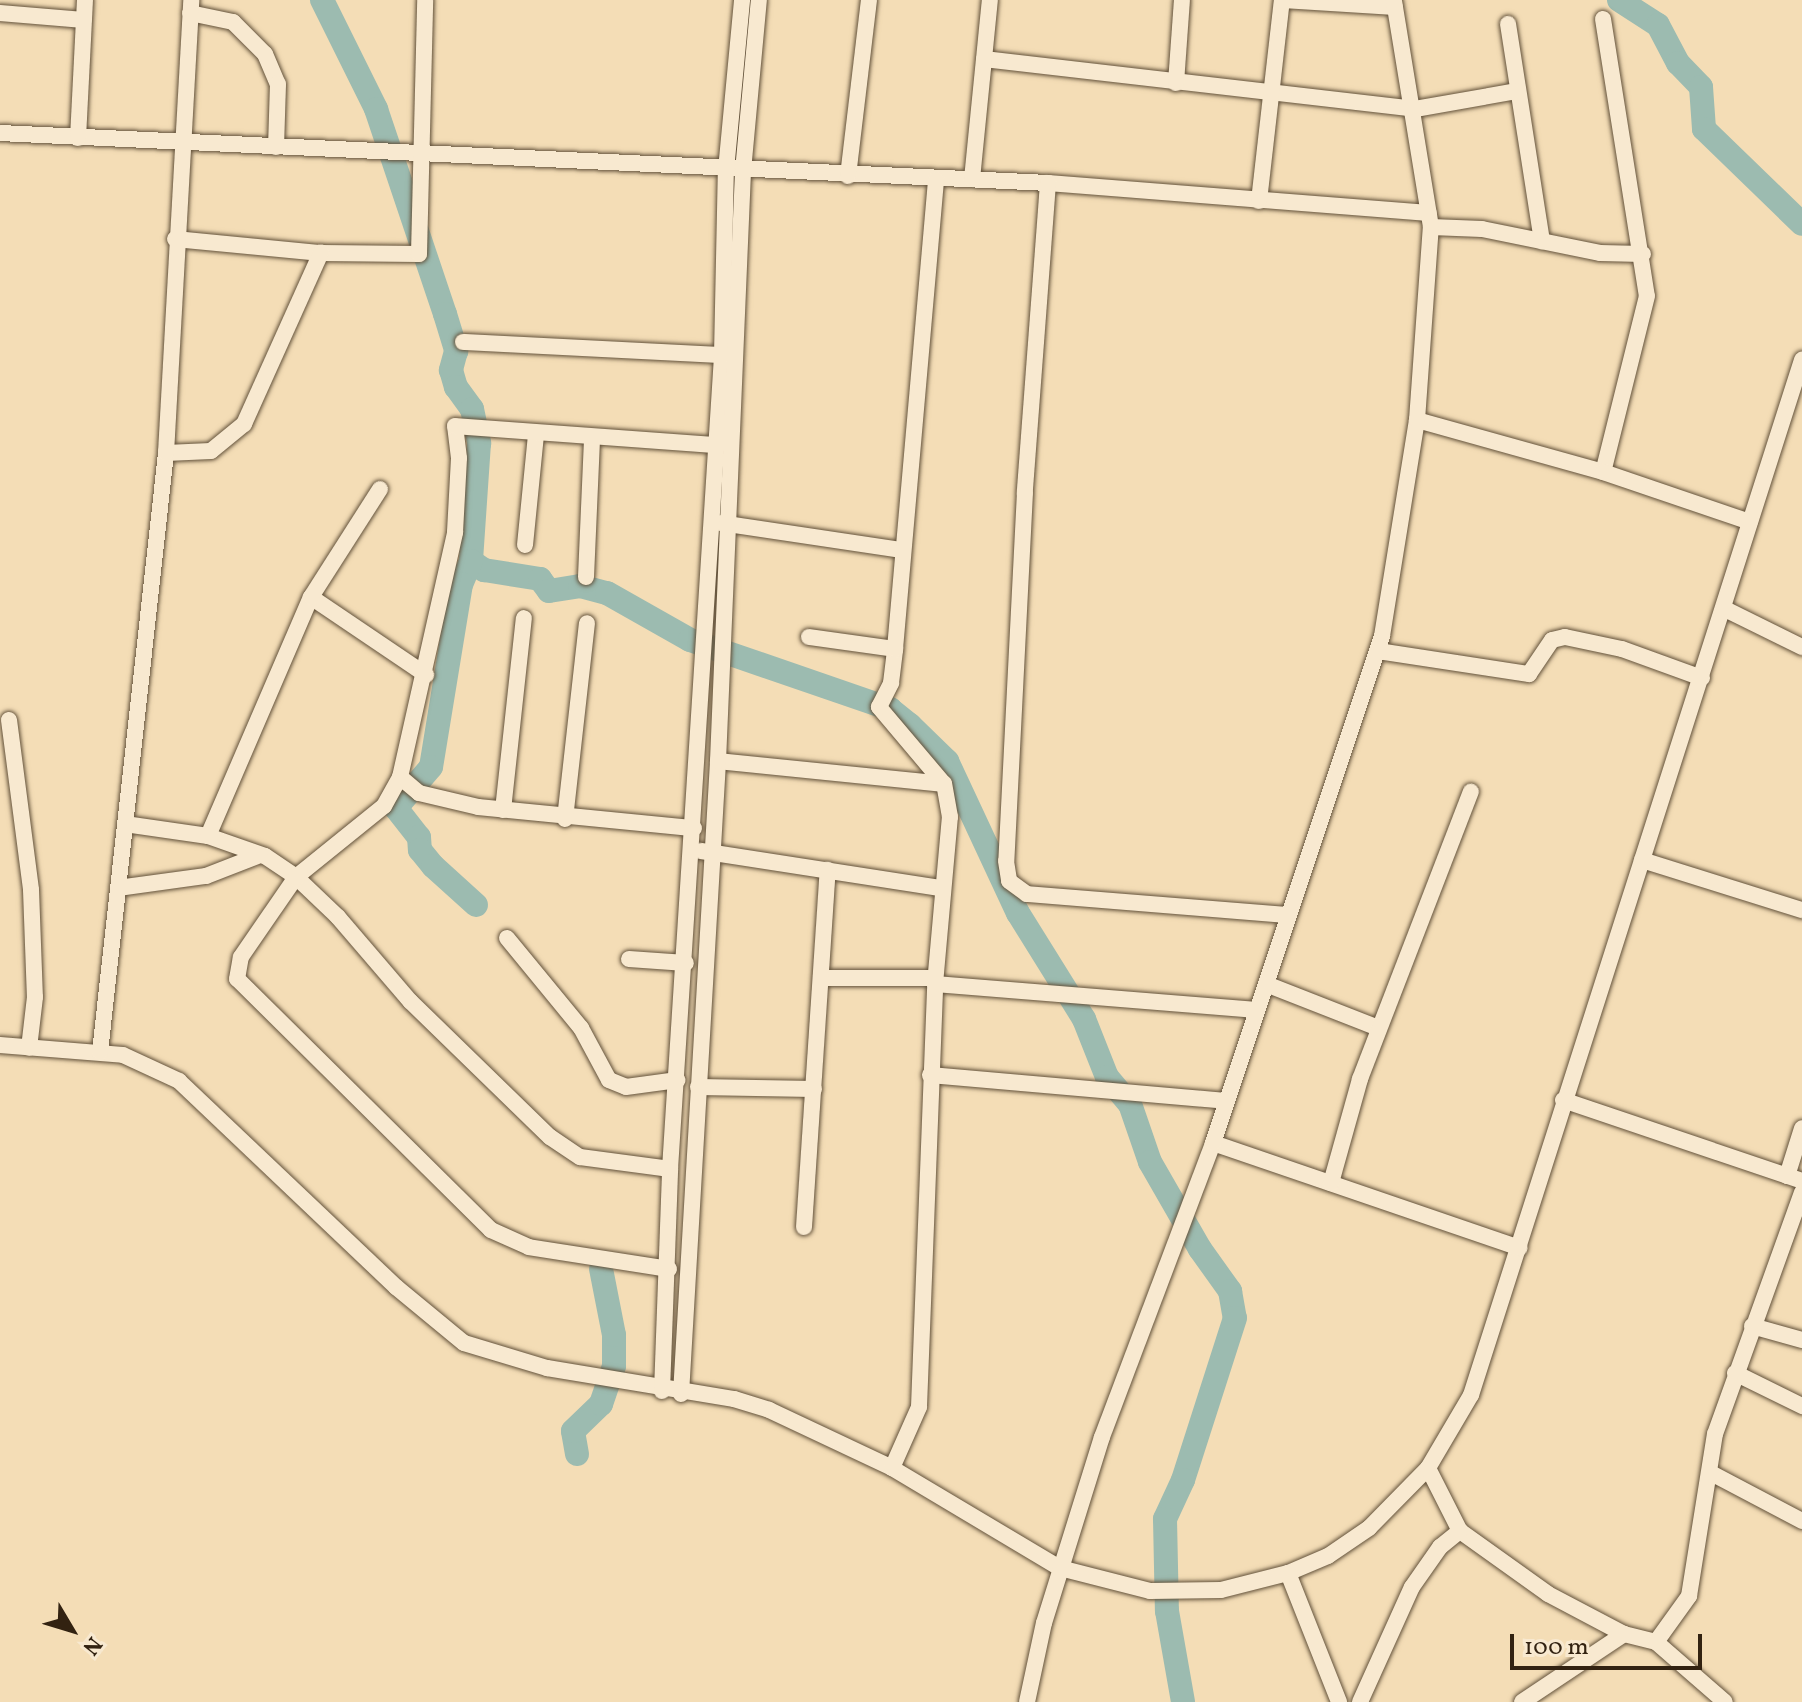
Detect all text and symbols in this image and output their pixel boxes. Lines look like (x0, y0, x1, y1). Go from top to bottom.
north arrow (32, 1590, 112, 1670)
scale bar (1514, 1618, 1706, 1668)
text: N (74, 1629, 108, 1661)
text: 100 m (1524, 1631, 1589, 1665)

